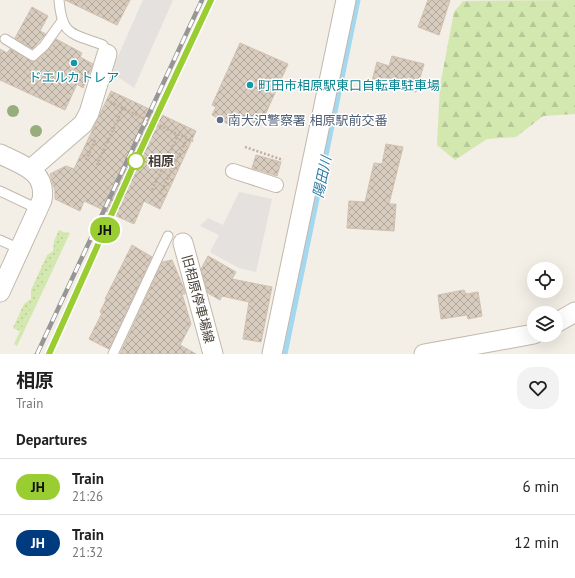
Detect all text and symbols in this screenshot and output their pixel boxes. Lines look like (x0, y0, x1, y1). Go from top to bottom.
marker: ドエルカトレア (69, 58, 79, 68)
place label: ドエルカトレア (29, 69, 119, 86)
place label: 町田市相原駅東口自転車駐車場 (258, 77, 440, 94)
marker: 町田市相原駅東口自転車駐車場 (245, 80, 255, 90)
place label: 南大沢警察署 相原駅前交番 (228, 112, 387, 129)
marker: 南大沢警察署 相原駅前交番 (215, 115, 225, 125)
marker: 相原 (127, 152, 145, 170)
place label: 相原 (148, 153, 174, 170)
water label: 陽田川 (309, 153, 336, 199)
line badge: JH (87, 217, 123, 243)
text: JH (98, 221, 112, 239)
street label: 旧相原停車場線 (178, 253, 218, 345)
map controls (527, 262, 563, 342)
button: locate (527, 262, 563, 298)
button: layers (527, 306, 563, 342)
button: heart (517, 367, 559, 409)
text: 相原 (16, 368, 54, 392)
text: Train (16, 395, 43, 412)
text: Departures (16, 430, 87, 449)
text: Train (72, 469, 104, 488)
text: 6 min (522, 477, 559, 496)
text: JH (31, 478, 45, 496)
text: 21:26 (72, 488, 103, 505)
text: Train (72, 525, 104, 544)
text: 12 min (514, 533, 559, 552)
text: JH (31, 534, 45, 552)
text: 21:32 (72, 544, 103, 561)

